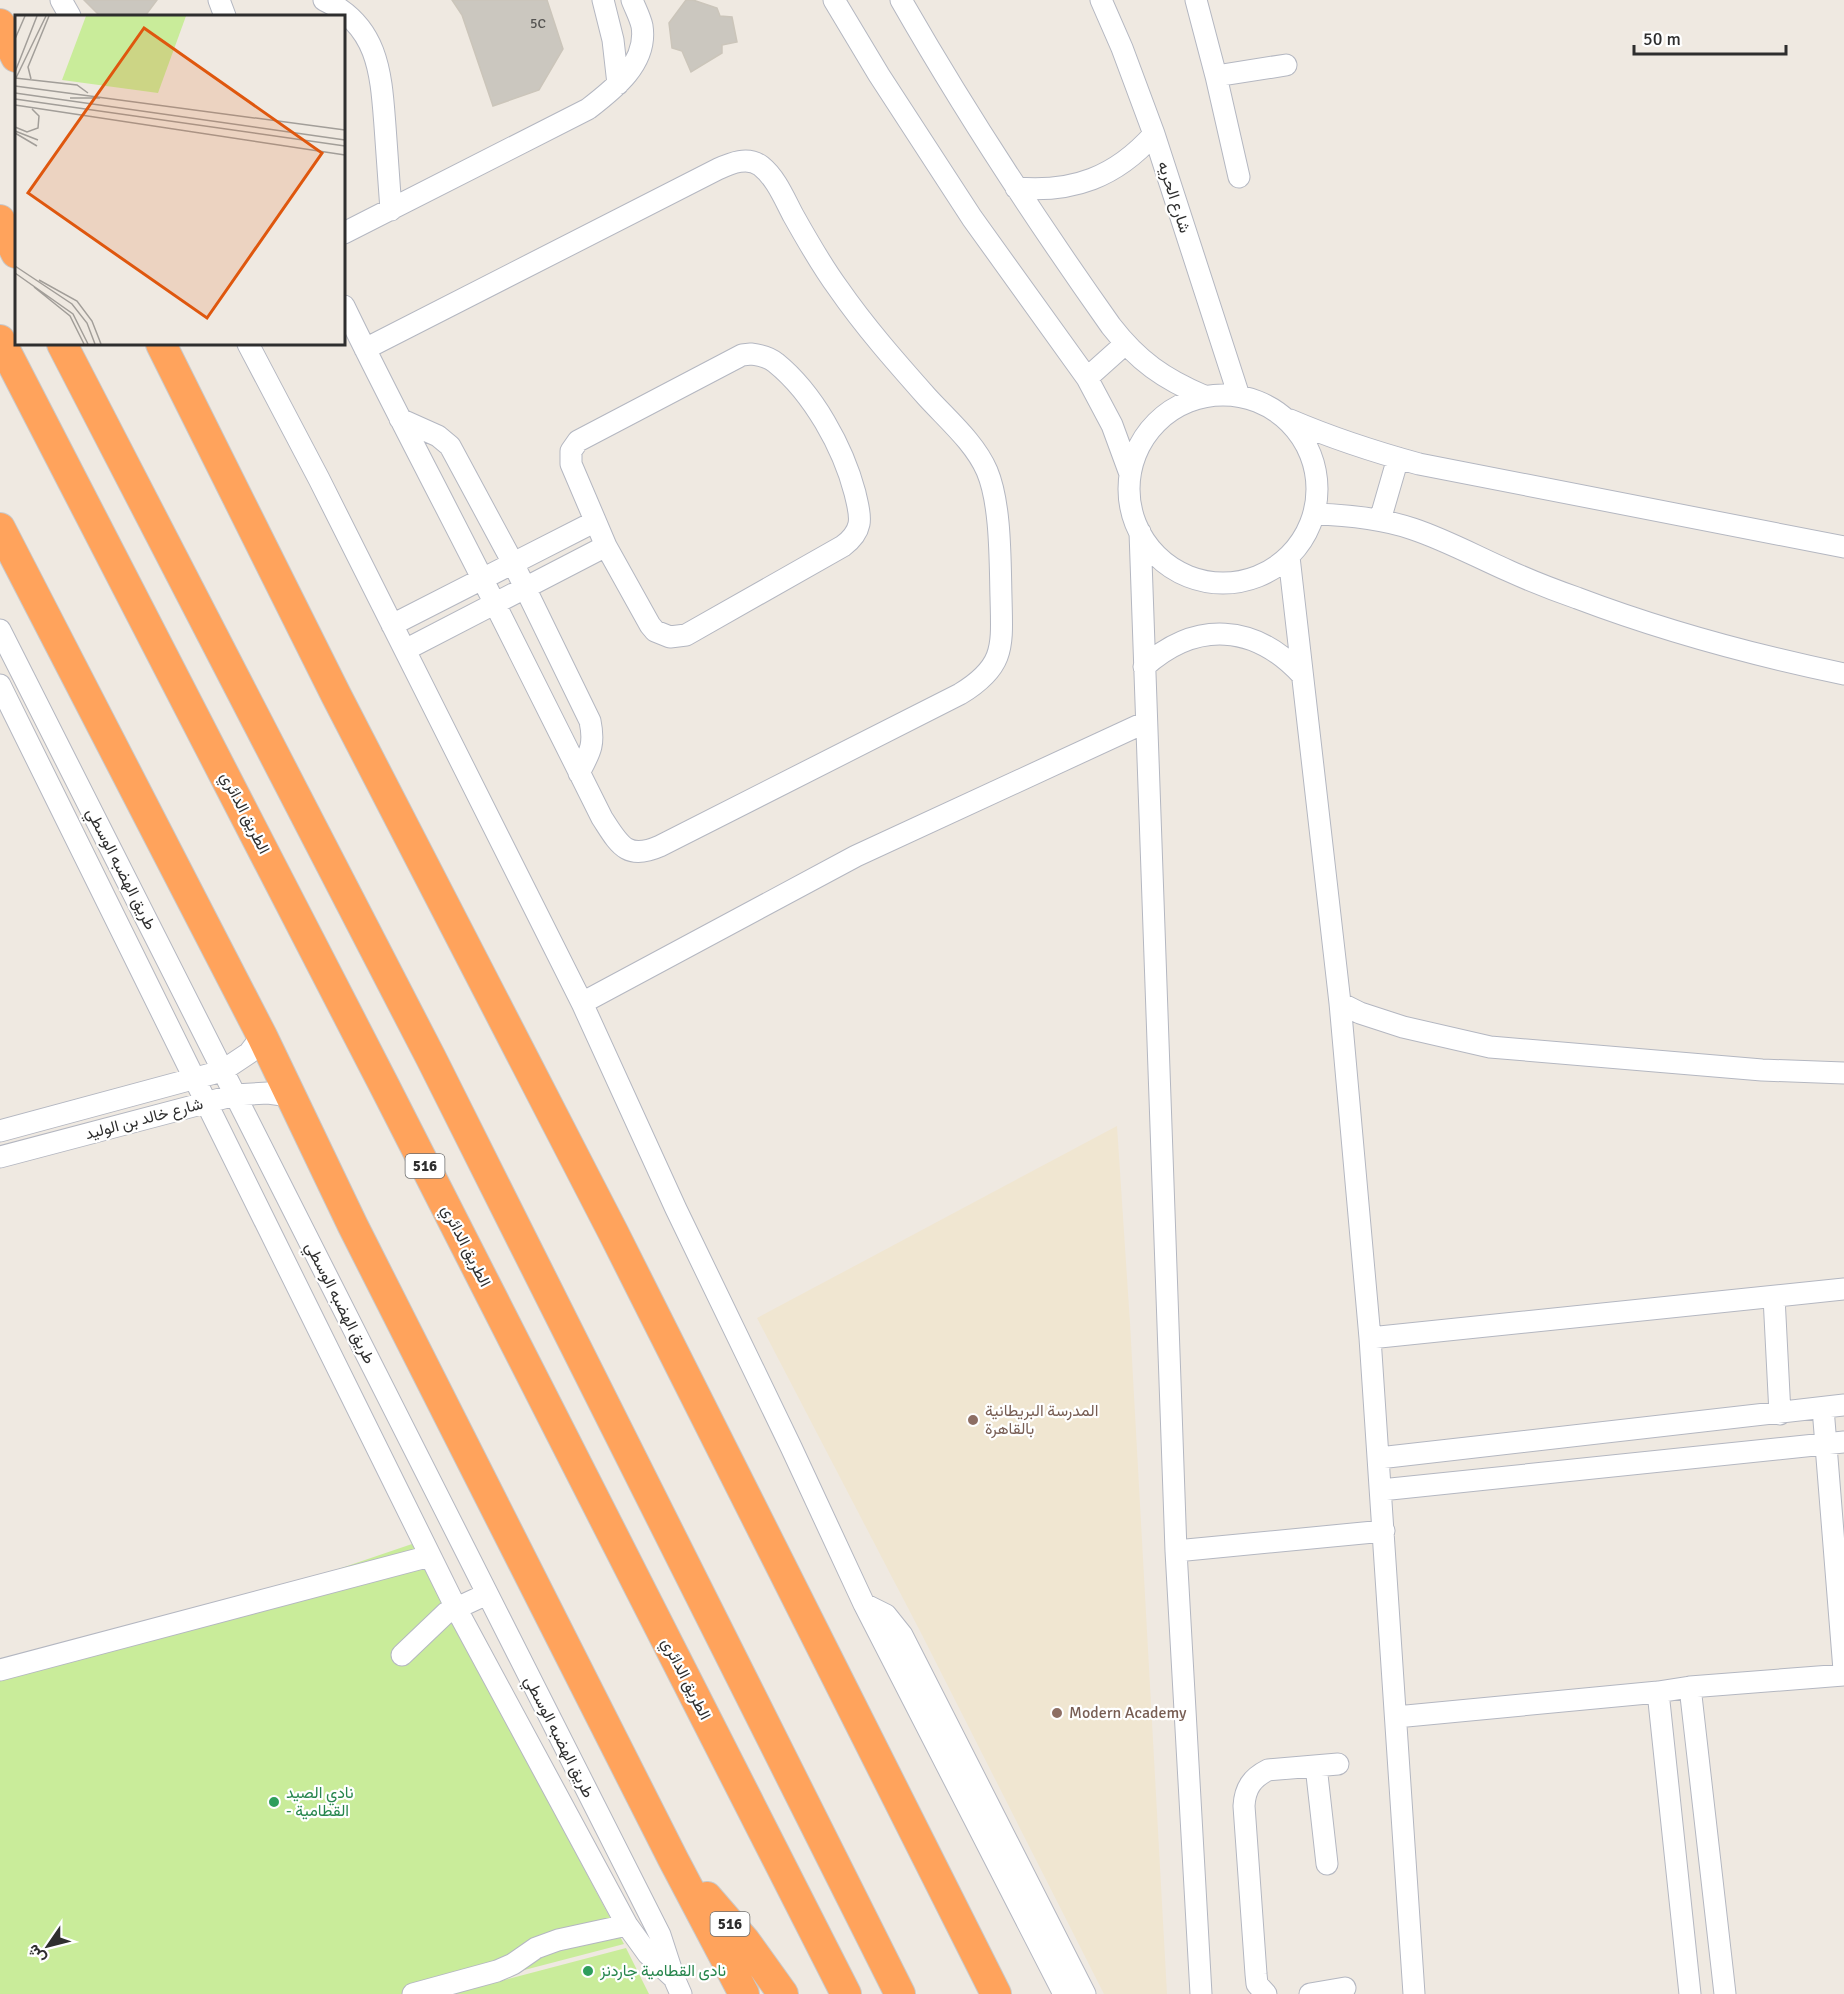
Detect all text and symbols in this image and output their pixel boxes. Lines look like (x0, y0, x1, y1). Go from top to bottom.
inset map (15, 15, 345, 345)
house number: 5C (530, 15, 546, 32)
scale bar (1634, 18, 1786, 56)
text: 50 m (1643, 28, 1681, 50)
street label: شارع الحريه (1152, 159, 1195, 236)
street label: الطريق الدائري (213, 769, 274, 859)
street label: طريق الهضبه الوسطي (79, 805, 160, 935)
street label: شارع خالد بن الوليد (83, 1094, 205, 1145)
road number: 516 (406, 1154, 444, 1178)
street label: الطريق الدائري (434, 1202, 495, 1292)
street label: طريق الهضبه الوسطي (298, 1239, 379, 1369)
place label: المدرسة البريطانية بالقاهرة (985, 1401, 1098, 1439)
marker: المدرسة البريطانية بالقاهرة (966, 1413, 980, 1427)
street label: الطريق الدائري (654, 1635, 715, 1725)
street label: طريق الهضبه الوسطي (517, 1673, 598, 1803)
place label: Modern Academy (1069, 1703, 1187, 1723)
marker: Modern Academy (1050, 1706, 1064, 1720)
place label: نادي الصيد - القطامية (286, 1783, 354, 1821)
marker: نادي الصيد - القطامية (267, 1795, 281, 1809)
road number: 516 (710, 1912, 750, 1936)
north arrow (18, 1916, 78, 1976)
text: ش (23, 1940, 50, 1968)
place label: نادى القطامية جاردنز (599, 1961, 726, 1981)
marker: نادى القطامية جاردنز (581, 1964, 595, 1978)

